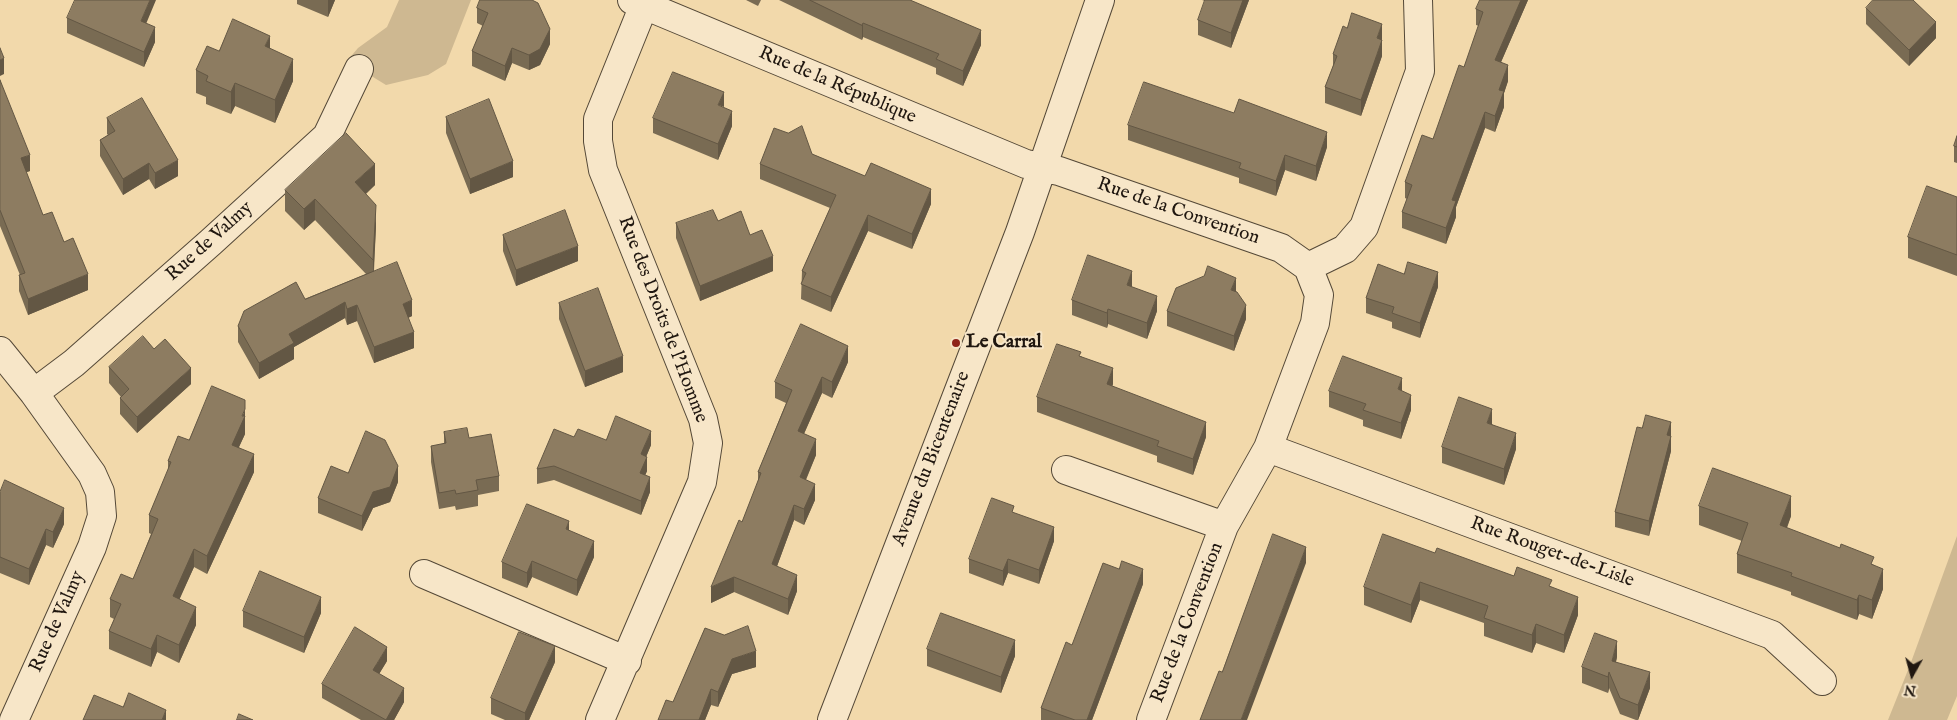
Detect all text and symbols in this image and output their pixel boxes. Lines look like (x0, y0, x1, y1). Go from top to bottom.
street label: Rue de la République (755, 42, 919, 130)
street label: Rue de la Convention (1094, 174, 1262, 250)
street label: Rue de Valmy (162, 197, 258, 287)
street label: Rue des Droits de l'Homme (612, 214, 712, 426)
place label: Le Carral (966, 332, 1042, 354)
marker: Le Carral (950, 337, 962, 349)
street label: Avenue du Bicentenaire (888, 368, 976, 550)
street label: Rue Rouget-de-Lisle (1467, 513, 1637, 593)
street label: Rue de la Convention (1147, 539, 1229, 707)
street label: Rue de Valmy (26, 568, 90, 676)
north arrow (1887, 650, 1937, 700)
text: N (1903, 680, 1917, 700)

